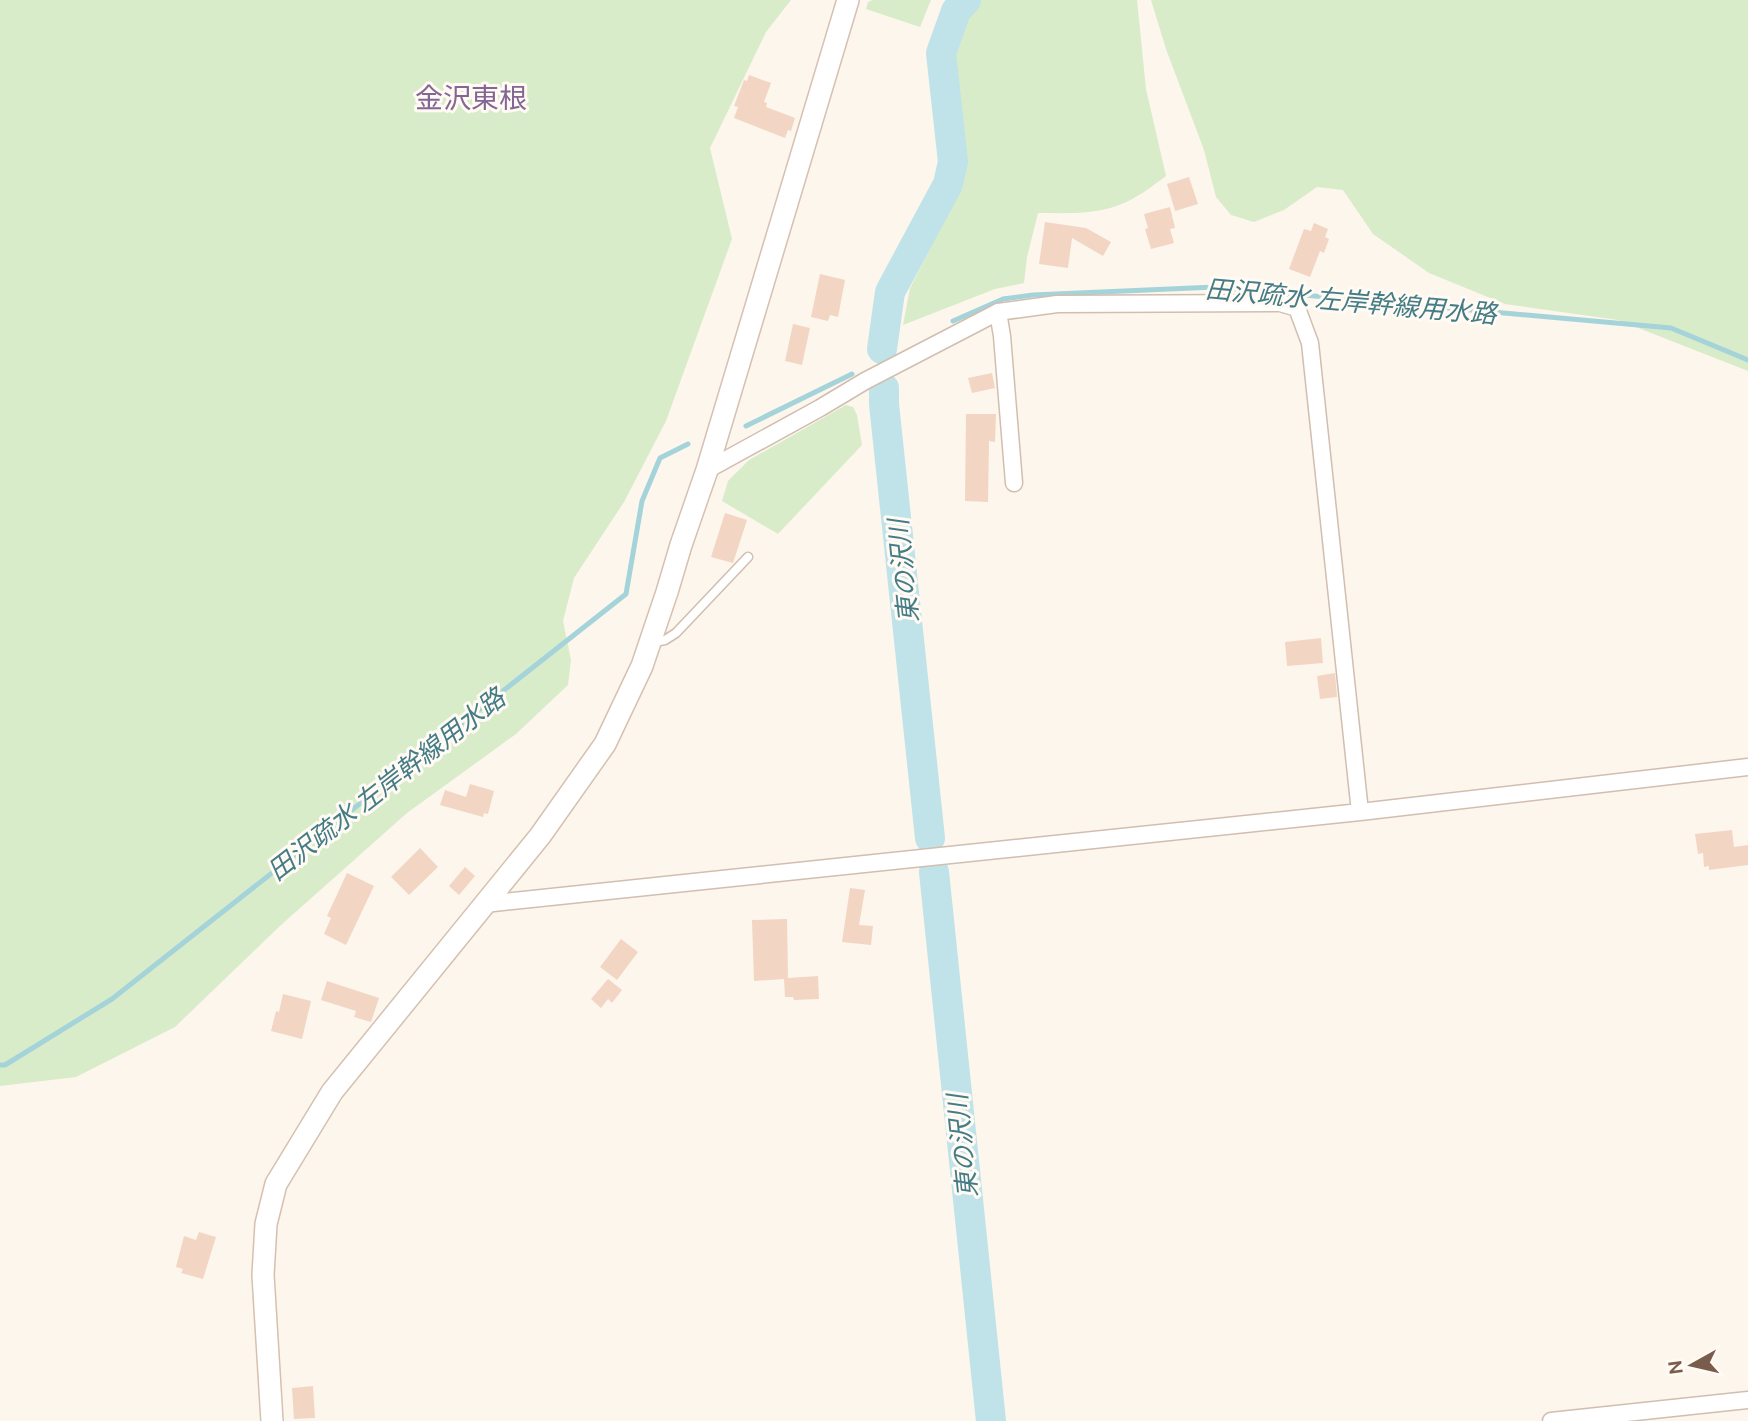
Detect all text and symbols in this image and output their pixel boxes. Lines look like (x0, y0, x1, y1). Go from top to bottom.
district label: 金沢東根 (415, 82, 527, 113)
water label: 田沢疏水 左岸幹線用水路 (1204, 274, 1500, 328)
water label: 東の沢川 (883, 515, 923, 624)
water label: 田沢疏水 左岸幹線用水路 (262, 681, 512, 885)
water label: 東の沢川 (942, 1090, 982, 1199)
north arrow (1657, 1330, 1727, 1400)
text: N (1663, 1359, 1687, 1376)

